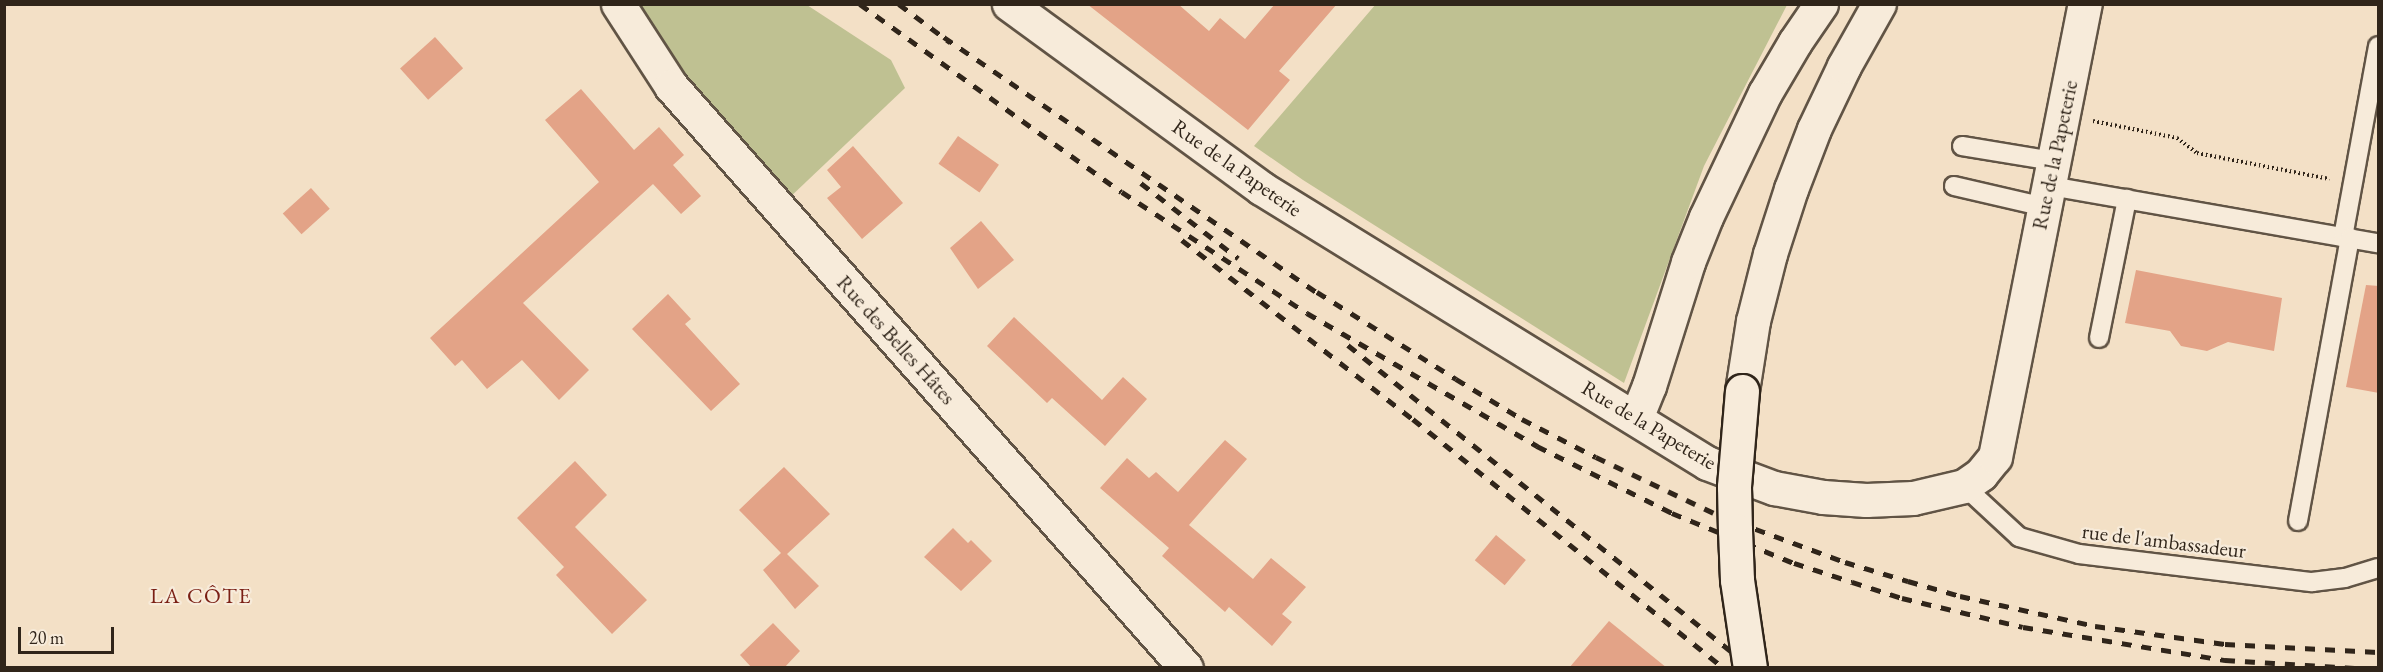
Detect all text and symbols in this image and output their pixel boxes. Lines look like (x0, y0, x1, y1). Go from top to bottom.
street label: Rue de la Papeterie (2027, 78, 2083, 232)
street label: Rue de la Papeterie (1167, 114, 1307, 222)
street label: Rue des Belles Hâtes (831, 270, 961, 410)
street label: Rue de la Papeterie (1577, 375, 1721, 475)
street label: rue de l'ambassadeur (2081, 518, 2247, 564)
district label: LA CÔTE (150, 583, 252, 609)
scale bar (21, 615, 117, 653)
text: 20 m (29, 626, 64, 649)

